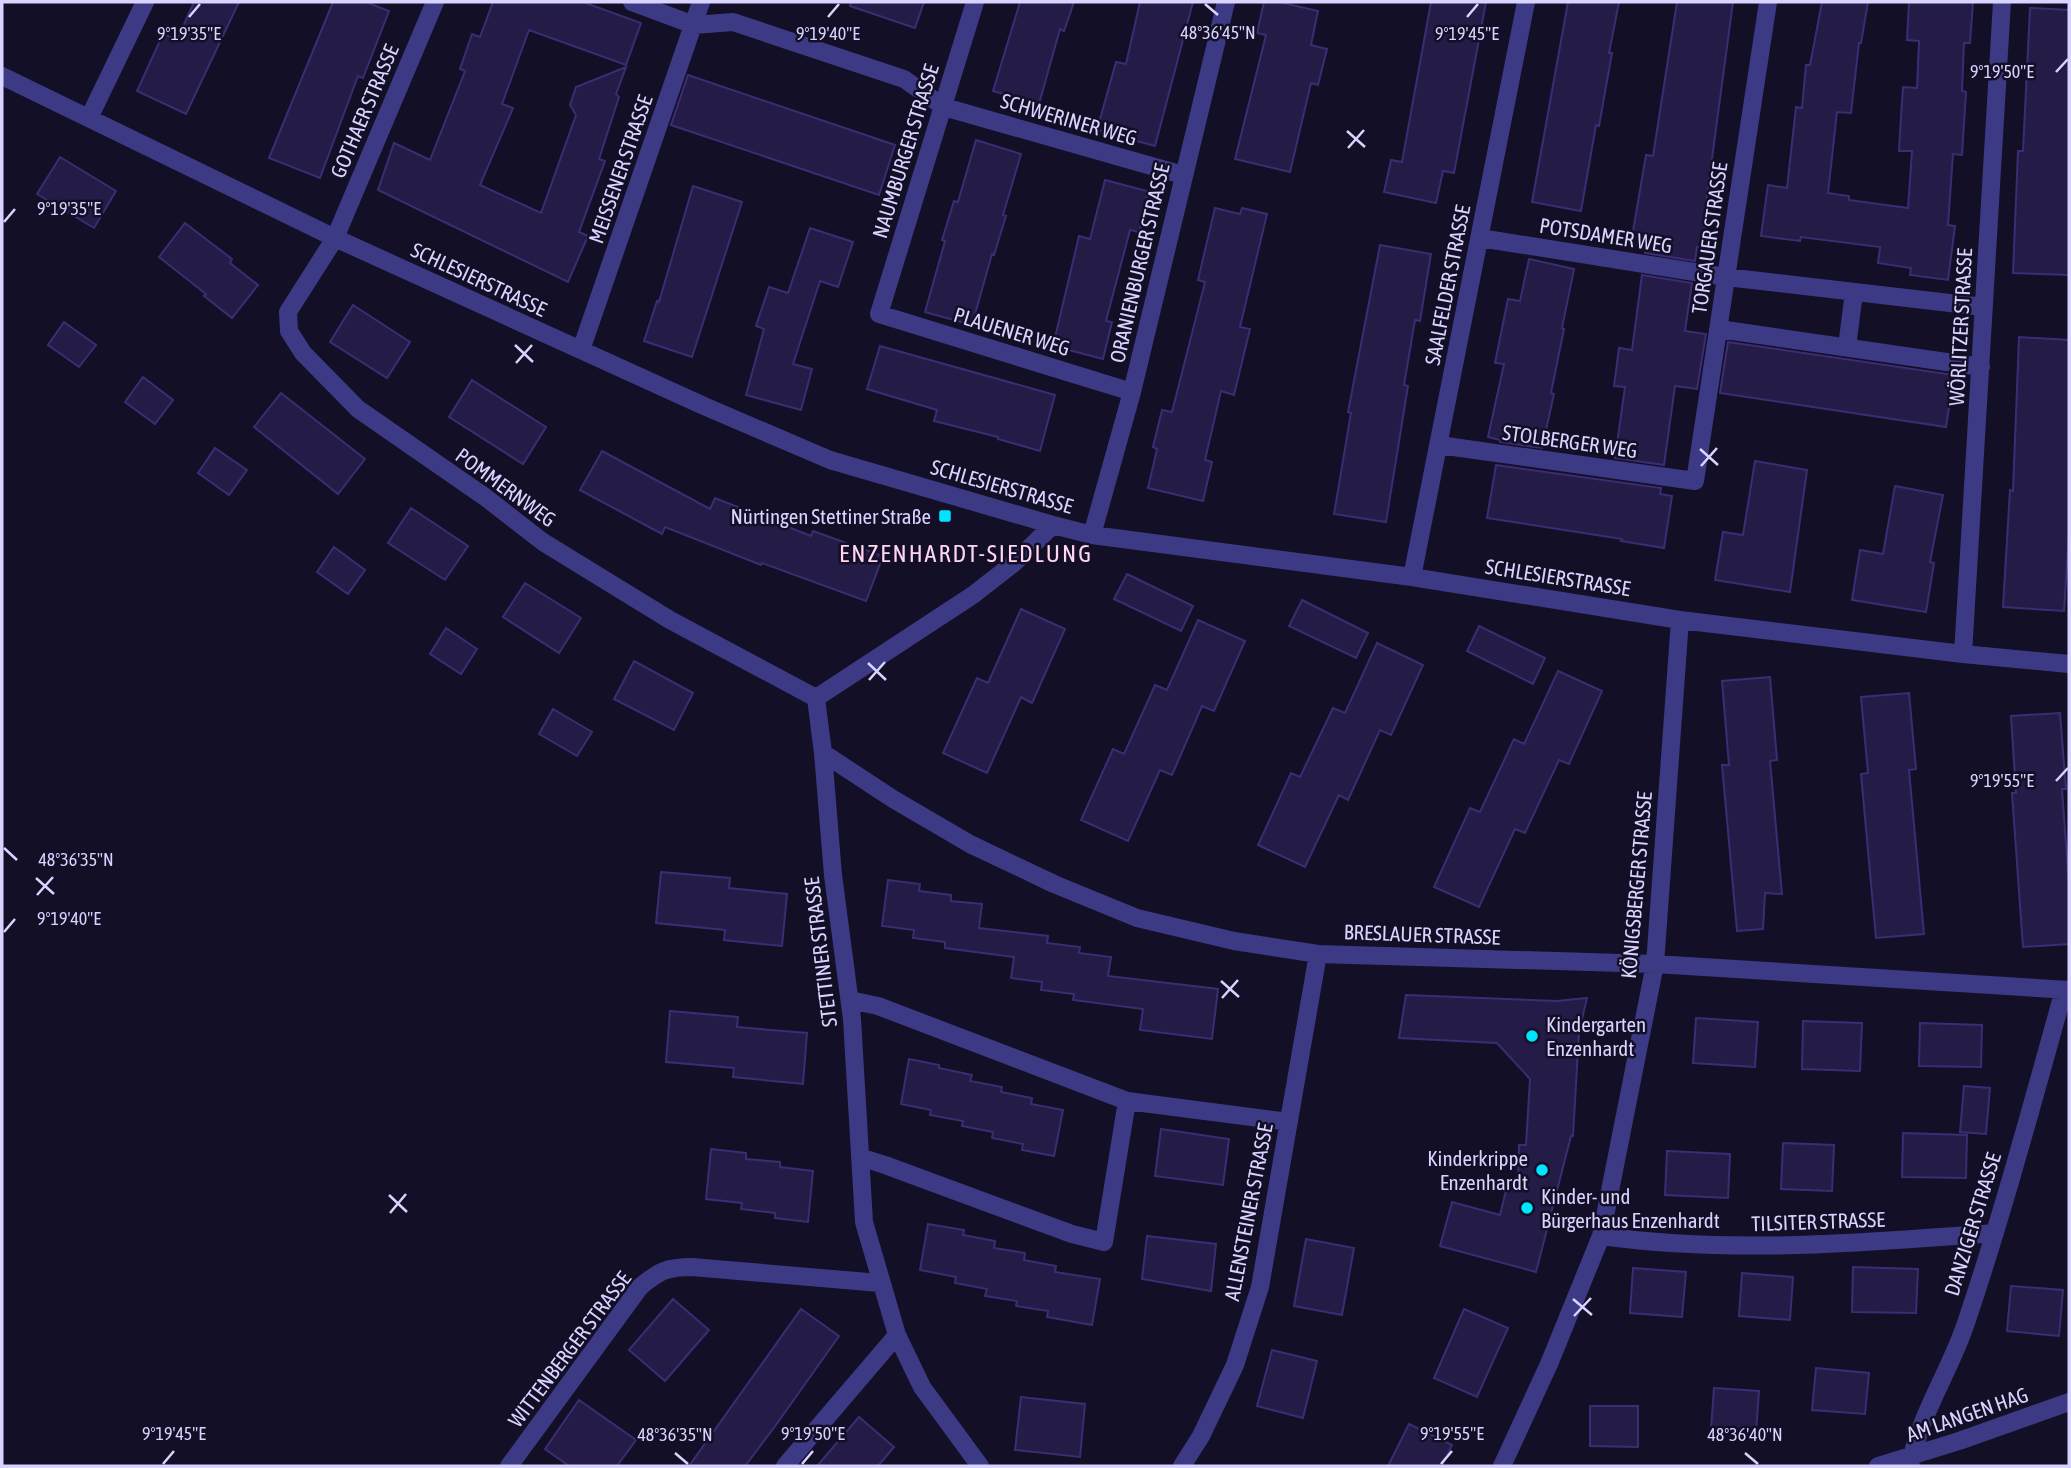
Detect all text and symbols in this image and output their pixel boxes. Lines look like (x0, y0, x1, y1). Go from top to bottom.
text: 48°36'45"N (1180, 22, 1256, 43)
text: 9°19'35"E (157, 23, 221, 44)
text: 9°19'40"E (796, 23, 860, 44)
text: 9°19'45"E (1435, 23, 1499, 44)
street label: GOTHAER STRASSE (325, 41, 403, 181)
street label: NAUMBURGER STRASSE (867, 61, 943, 241)
text: 9°19'50"E (1970, 61, 2034, 82)
street label: SCHWERINER WEG (998, 88, 1140, 150)
street label: MEISSENER STRASSE (583, 92, 657, 246)
street label: ORANIENBURGER STRASSE (1104, 161, 1174, 365)
street label: TORGAUER STRASSE (1686, 161, 1732, 315)
text: 9°19'35"E (37, 198, 101, 219)
street label: SAALFELDER STRASSE (1420, 203, 1474, 367)
street label: POTSDAMER WEG (1538, 213, 1674, 257)
street label: SCHLESIERSTRASSE (407, 237, 551, 321)
street label: WÖRLITZER STRASSE (1944, 248, 1976, 406)
street label: PLAUENER WEG (951, 302, 1073, 360)
street label: STOLBERGER WEG (1501, 420, 1639, 462)
street label: POMMERNWEG (451, 443, 561, 531)
street label: SCHLESIERSTRASSE (928, 454, 1076, 518)
place label: Nürtingen Stettiner Straße (730, 504, 931, 528)
marker: Nürtingen Stettiner Straße (937, 508, 953, 524)
district label: ENZENHARDT-SIEDLUNG (839, 540, 1093, 567)
street label: SCHLESIERSTRASSE (1484, 554, 1632, 600)
text: 9°19'55"E (1970, 770, 2034, 791)
street label: KÖNIGSBERGER STRASSE (1616, 790, 1656, 980)
text: 48°36'35"N (38, 849, 114, 870)
street label: STETTINER STRASSE (799, 876, 841, 1028)
text: 9°19'40"E (37, 908, 101, 929)
street label: BRESLAUER STRASSE (1343, 919, 1501, 949)
place label: Kindergarten Enzenhardt (1546, 1012, 1646, 1060)
marker: Kindergarten Enzenhardt (1524, 1028, 1540, 1044)
street label: ALLENSTEINER STRASSE (1219, 1121, 1277, 1303)
place label: Kinderkrippe Enzenhardt (1427, 1146, 1528, 1194)
street label: DANZIGER STRASSE (1939, 1150, 2005, 1298)
marker: Kinderkrippe Enzenhardt (1534, 1162, 1550, 1178)
place label: Kinder- und Bürgerhaus Enzenhardt (1541, 1184, 1720, 1232)
marker: Kinder- und Bürgerhaus Enzenhardt (1519, 1200, 1535, 1216)
street label: TILSITER STRASSE (1751, 1207, 1885, 1235)
street label: WITTENBERGER STRASSE (503, 1267, 635, 1431)
street label: AM LANGEN HAG (1903, 1382, 2031, 1446)
text: 9°19'45"E (142, 1423, 206, 1444)
text: 9°19'50"E (781, 1423, 845, 1444)
text: 9°19'55"E (1420, 1423, 1484, 1444)
text: 48°36'35"N (637, 1424, 713, 1445)
text: 48°36'40"N (1707, 1424, 1783, 1445)

